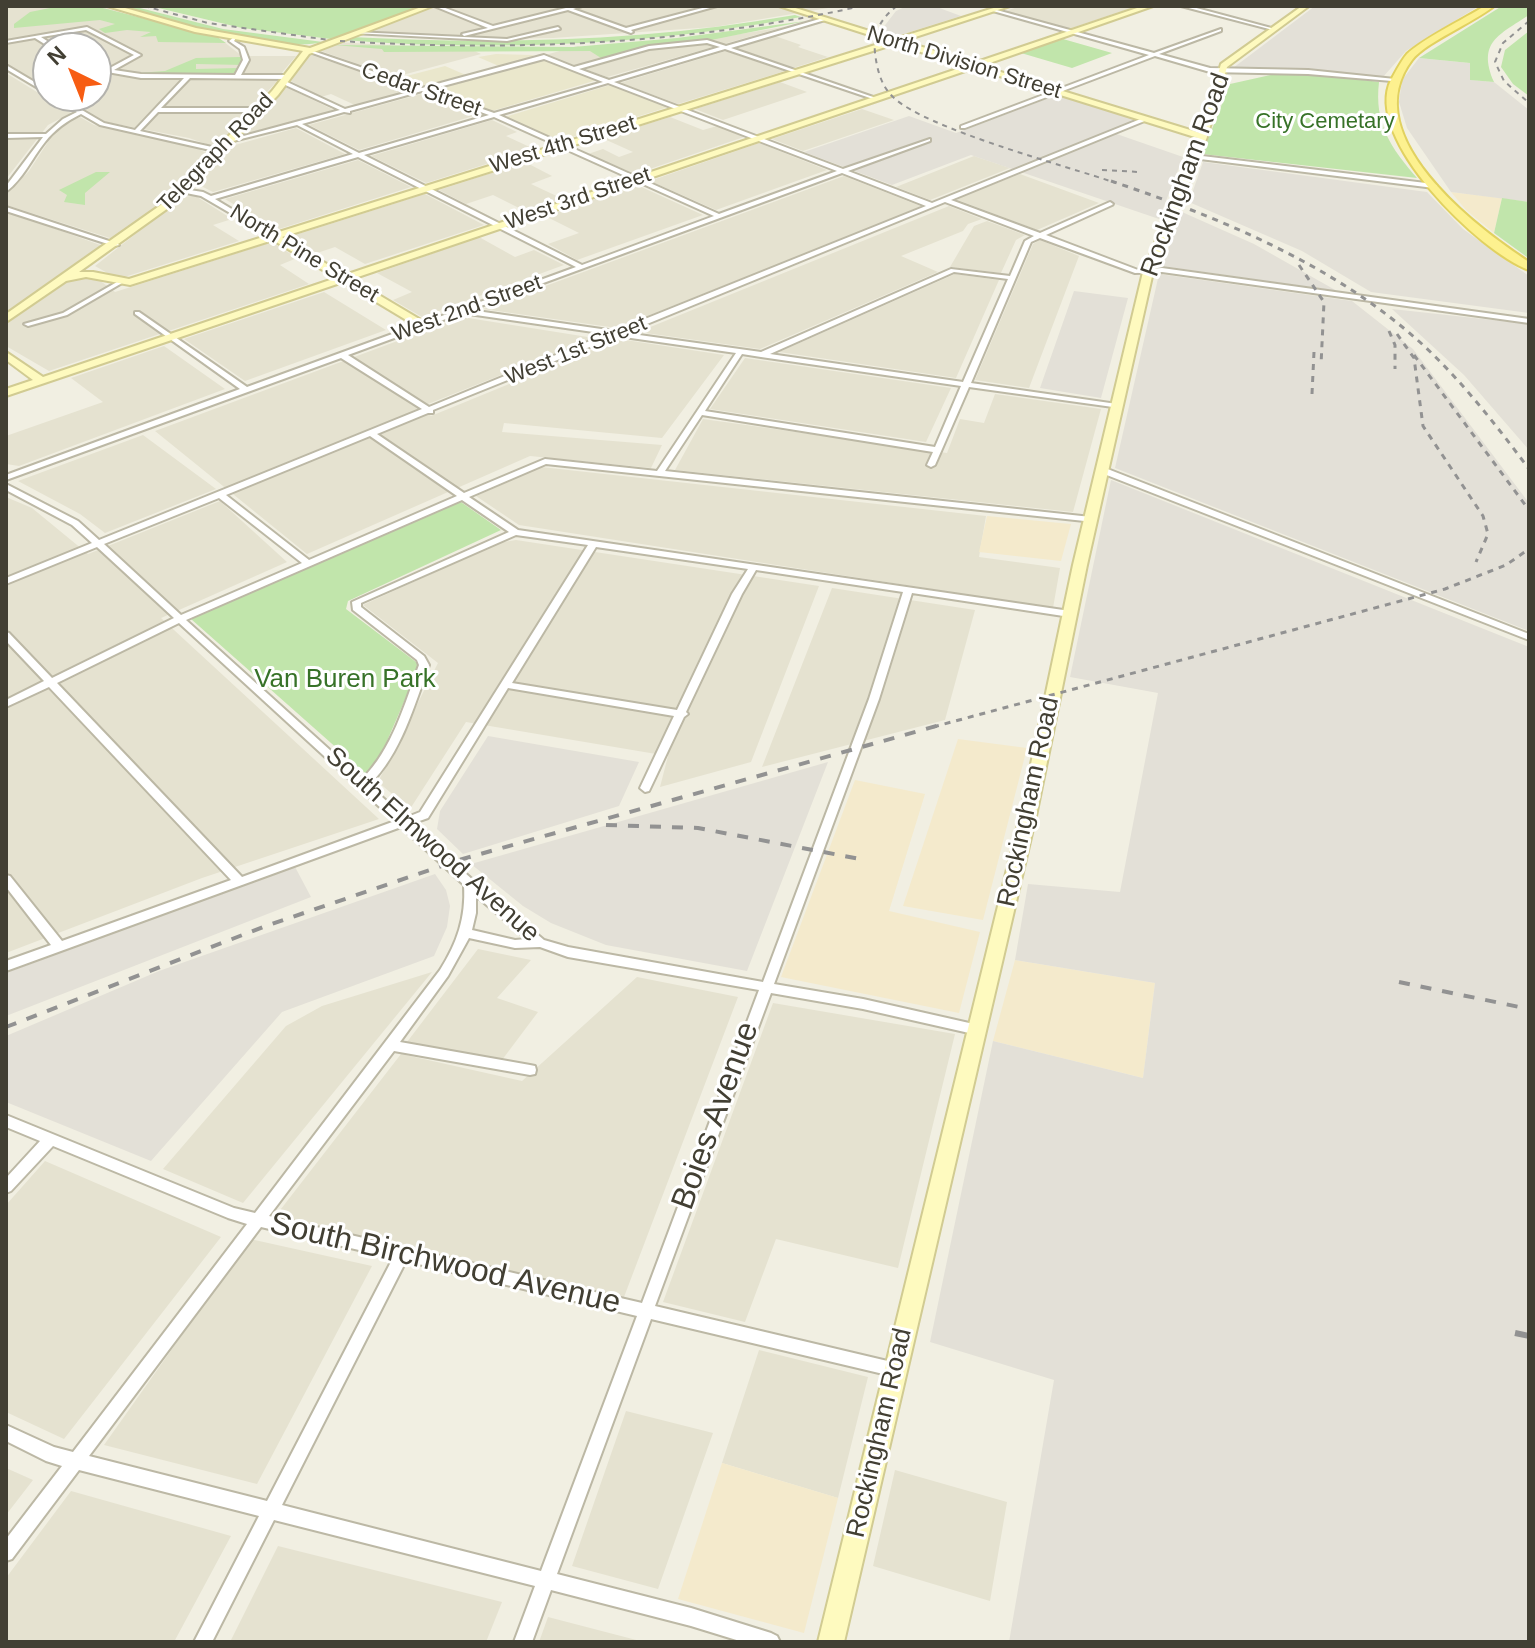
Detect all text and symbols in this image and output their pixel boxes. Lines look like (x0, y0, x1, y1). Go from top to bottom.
street label: North Division Street (864, 21, 1064, 105)
north arrow (32, 32, 112, 112)
text: N (42, 41, 71, 70)
street label: Cedar Street (358, 57, 484, 123)
street label: Rockingham Road (1135, 69, 1237, 281)
street label: Telegraph Road (153, 88, 279, 218)
park label: City Cemetary (1255, 109, 1395, 135)
street label: West 4th Street (487, 110, 639, 180)
street label: West 3rd Street (502, 162, 654, 236)
street label: North Pine Street (225, 199, 383, 309)
street label: West 2nd Street (389, 270, 545, 348)
street label: West 1st Street (502, 311, 650, 391)
park label: Van Buren Park (254, 664, 436, 696)
street label: Rockingham Road (992, 694, 1066, 910)
street label: South Elmwood Avenue (319, 741, 545, 949)
street label: Boies Avenue (664, 1017, 768, 1215)
street label: South Birchwood Avenue (266, 1205, 624, 1323)
street label: Rockingham Road (841, 1325, 919, 1541)

